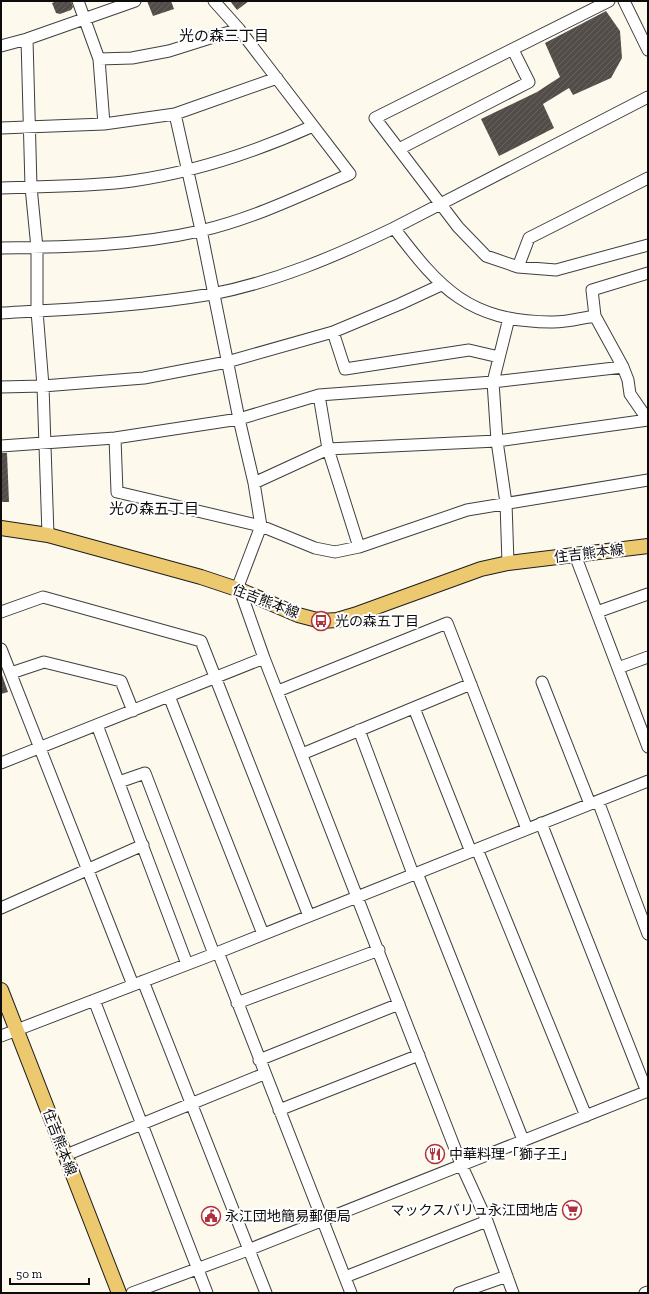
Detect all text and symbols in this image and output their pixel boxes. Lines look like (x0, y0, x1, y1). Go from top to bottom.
district label: 光の森三丁目 (179, 27, 269, 45)
district label: 光の森五丁目 (109, 500, 199, 518)
street label: 住吉熊本線 (553, 541, 625, 566)
street label: 住吉熊本線 (230, 581, 302, 622)
bus stop icon: 光の森五丁目 (310, 610, 332, 632)
place label: 光の森五丁目 (335, 613, 419, 630)
street label: 住吉熊本線 (39, 1106, 80, 1178)
restaurant icon: 中華料理「獅子王」 (424, 1143, 446, 1165)
place label: 中華料理「獅子王」 (449, 1146, 575, 1163)
supermarket icon: マックスバリュ永江団地店 (561, 1199, 583, 1221)
place label: マックスバリュ永江団地店 (390, 1202, 558, 1219)
public building icon: 永江団地簡易郵便局 (200, 1205, 222, 1227)
place label: 永江団地簡易郵便局 (225, 1208, 351, 1225)
scale bar (10, 1260, 89, 1286)
text: 50 m (16, 1267, 43, 1281)

